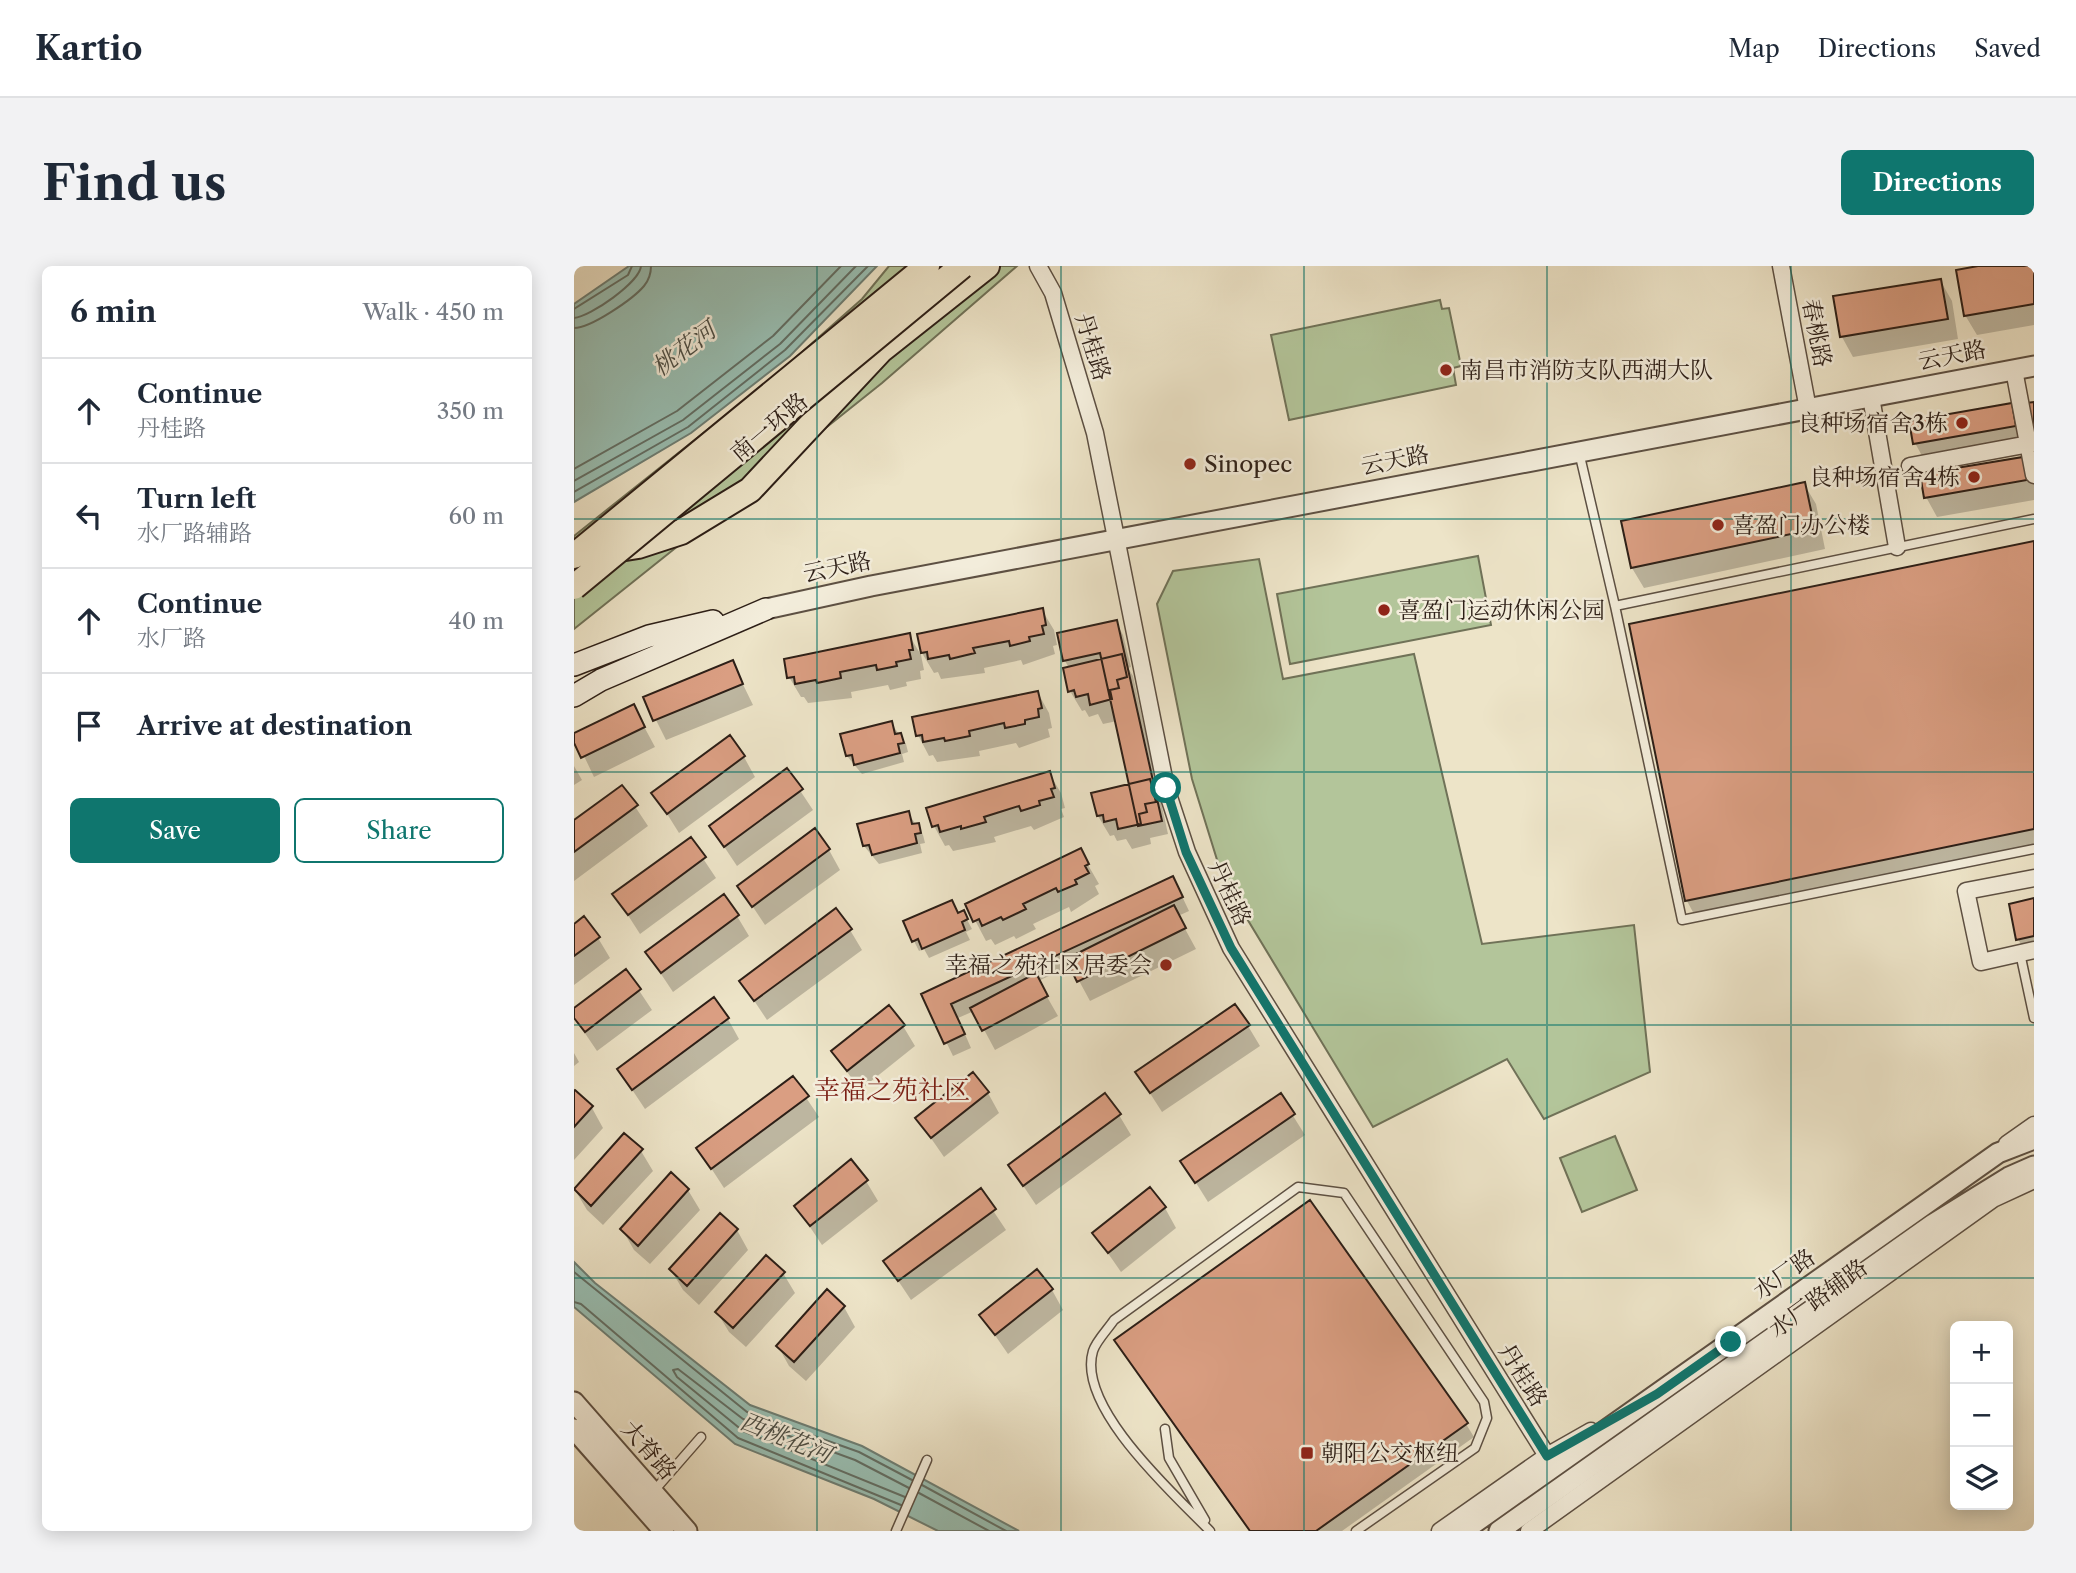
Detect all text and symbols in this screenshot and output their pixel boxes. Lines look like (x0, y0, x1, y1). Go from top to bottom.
text: Kartio (35, 28, 143, 69)
text: Map (1728, 34, 1780, 63)
text: Directions (1818, 34, 1936, 63)
text: Saved (1974, 34, 2041, 63)
button: Directions (1841, 150, 2034, 215)
text: Find us (42, 152, 226, 213)
text: 6 min (70, 293, 157, 330)
street label: 春桃路 (1797, 296, 1837, 370)
text: Walk · 450 m (362, 298, 504, 326)
street label: 丹桂路 (1070, 310, 1116, 384)
water label: 桃花河 (646, 313, 724, 382)
street label: 云天路 (1915, 335, 1989, 375)
place label: 南昌市消防支队西湖大队 (1460, 356, 1713, 384)
marker: 南昌市消防支队西湖大队 (1438, 362, 1454, 378)
text: Continue (137, 378, 262, 410)
street label: 南一环路 (725, 387, 813, 467)
icon: ahead (70, 392, 108, 430)
text: 350 m (437, 397, 504, 425)
place label: 良种场宿舍3栋 (1797, 409, 1948, 437)
text: 丹桂路 (137, 414, 206, 442)
marker: 良种场宿舍3栋 (1954, 415, 1970, 431)
street label: 云天路 (1358, 440, 1432, 480)
place label: Sinopec (1204, 450, 1292, 478)
marker: Sinopec (1182, 456, 1198, 472)
place label: 良种场宿舍4栋 (1809, 463, 1960, 491)
marker: 良种场宿舍4栋 (1966, 469, 1982, 485)
text: Turn left (137, 483, 256, 515)
icon: left (70, 497, 108, 535)
text: 60 m (448, 502, 504, 530)
place label: 喜盈门办公楼 (1732, 511, 1870, 539)
marker: 喜盈门办公楼 (1710, 517, 1726, 533)
text: 水厂路辅路 (137, 519, 252, 547)
street label: 云天路 (800, 546, 874, 588)
text: Continue (137, 588, 262, 620)
place label: 喜盈门运动休闲公园 (1398, 596, 1605, 624)
icon: ahead (70, 602, 108, 640)
marker: 喜盈门运动休闲公园 (1376, 602, 1392, 618)
text: 40 m (449, 607, 504, 635)
text: 水厂路 (137, 624, 206, 652)
icon: arrive (70, 707, 108, 745)
text: Arrive at destination (137, 710, 412, 742)
route start (1150, 772, 1181, 803)
button: Save (70, 798, 280, 863)
button: Share (294, 798, 504, 863)
street label: 丹桂路 (1203, 856, 1257, 930)
place label: 幸福之苑社区居委会 (945, 951, 1152, 979)
marker: 幸福之苑社区居委会 (1158, 957, 1174, 973)
district label: 幸福之苑社区 (814, 1074, 970, 1106)
street label: 水厂路 (1748, 1243, 1820, 1305)
street label: 水厂路辅路 (1763, 1253, 1873, 1343)
map controls (1950, 1321, 2013, 1510)
button: + (1950, 1321, 2013, 1384)
route end (1715, 1326, 1746, 1357)
street label: 丹桂路 (1493, 1338, 1553, 1412)
button: − (1950, 1384, 2013, 1447)
water label: 西桃花河 (736, 1406, 840, 1470)
street label: 大脊路 (616, 1415, 682, 1485)
place label: 朝阳公交枢纽 (1321, 1439, 1459, 1467)
marker: 朝阳公交枢纽 (1299, 1445, 1315, 1461)
button: layers (1950, 1447, 2013, 1510)

